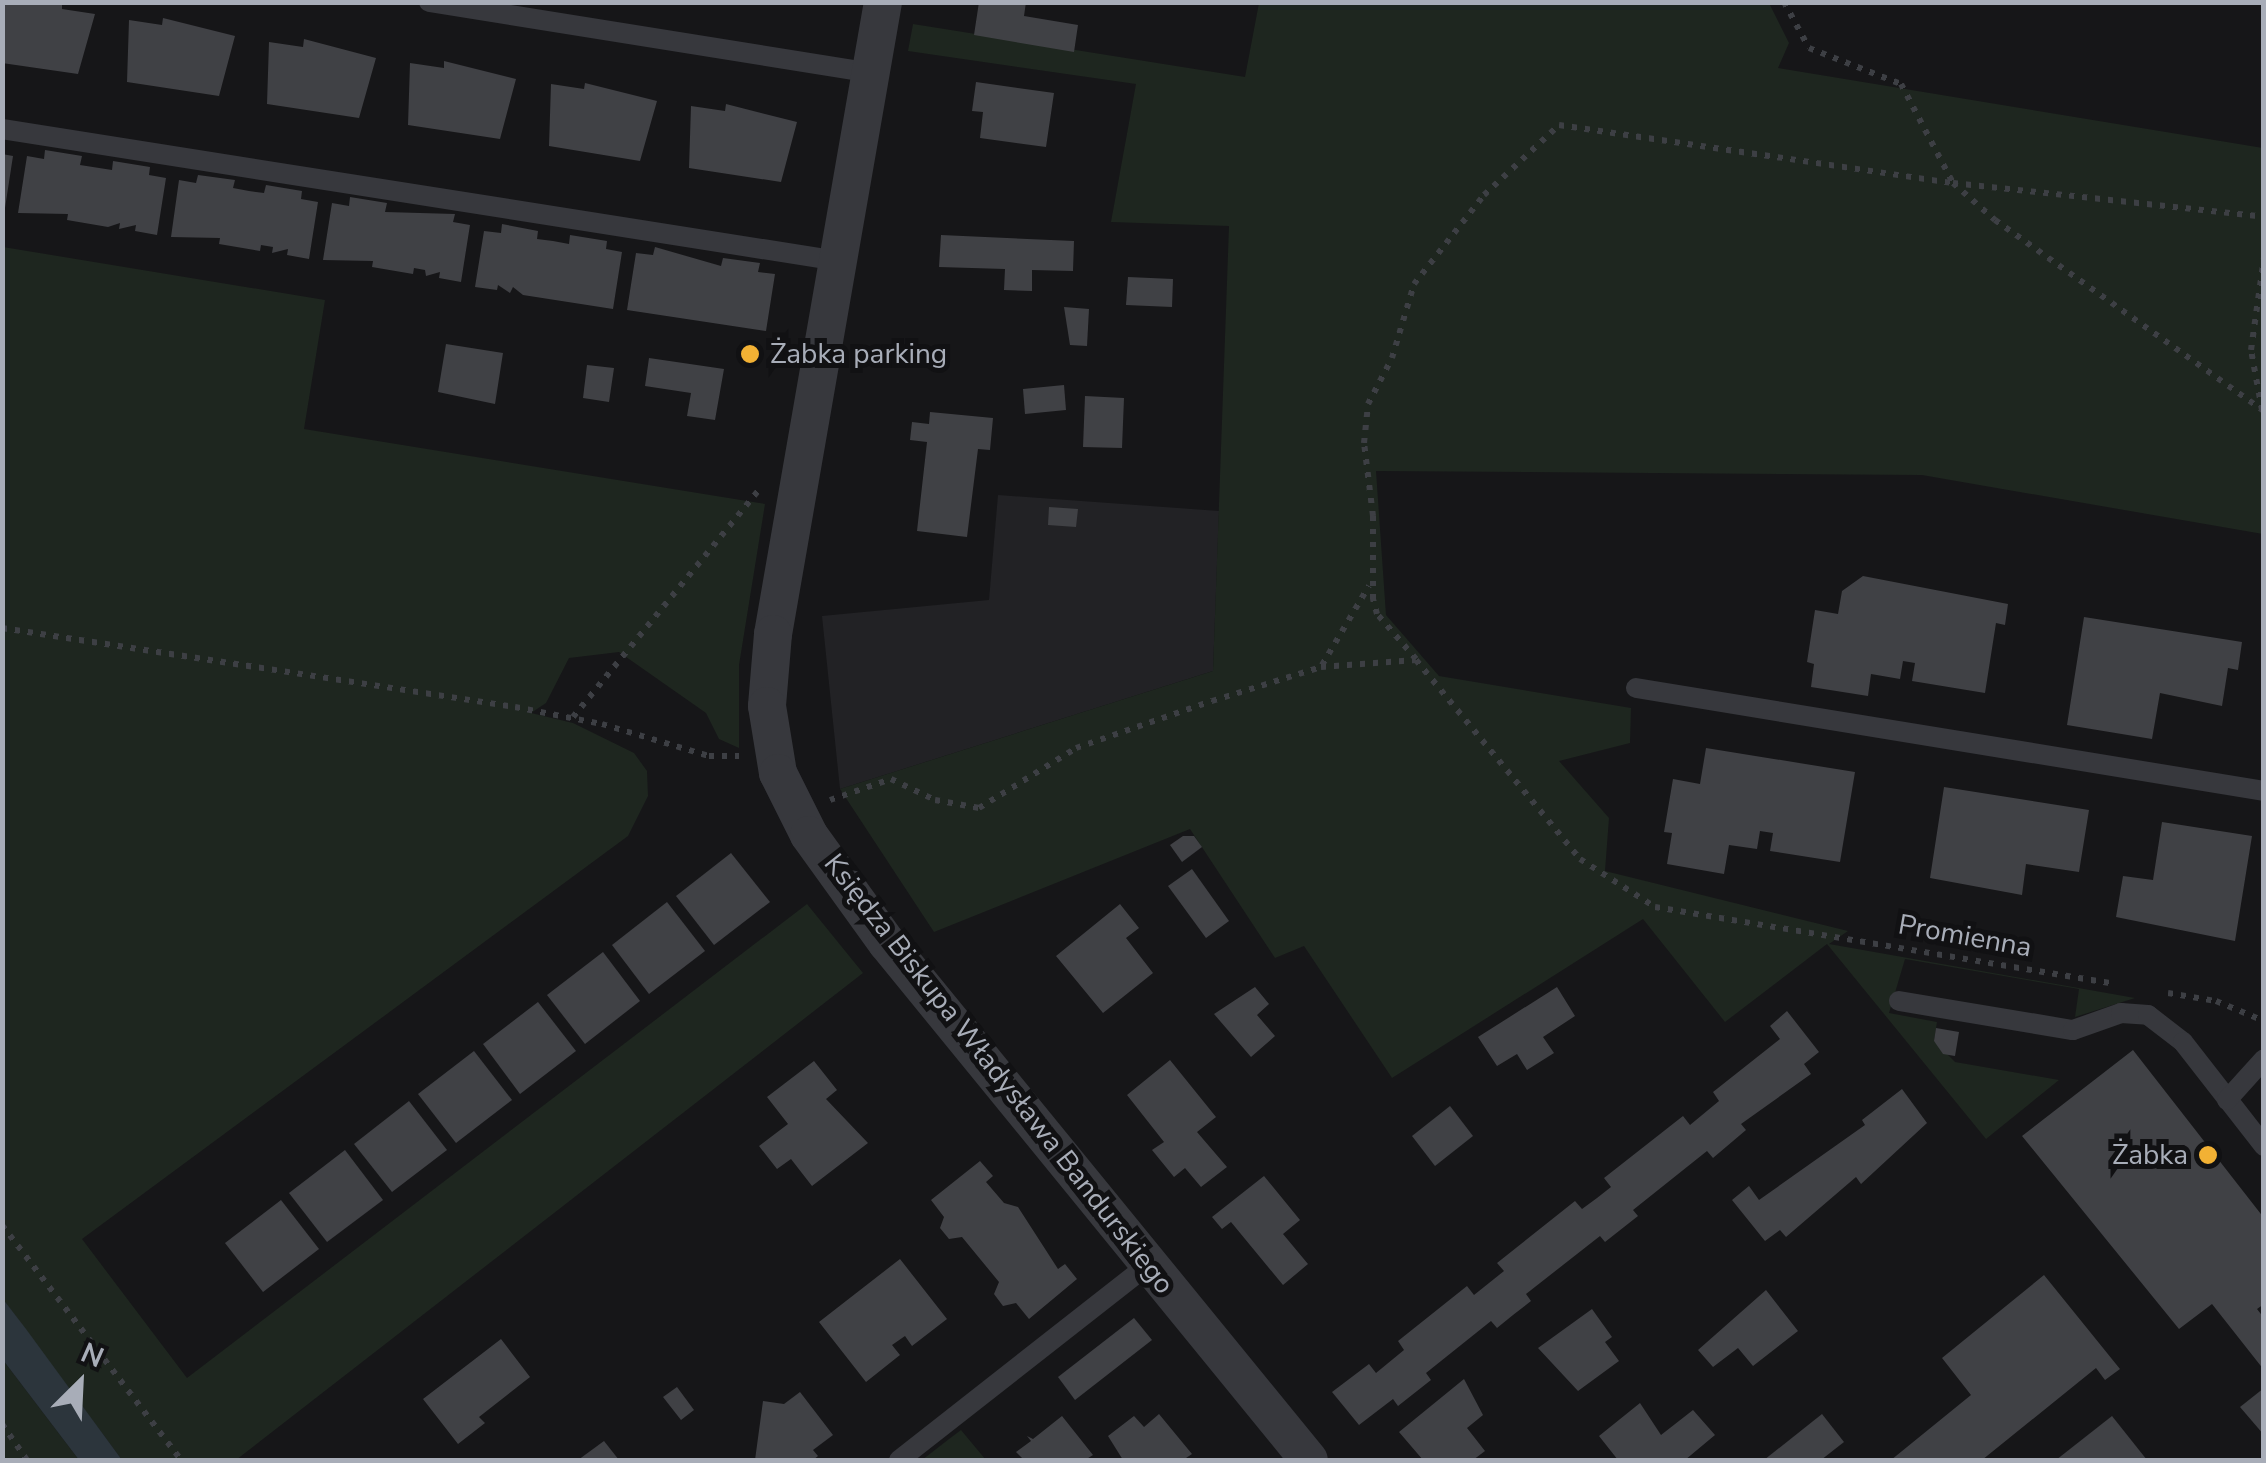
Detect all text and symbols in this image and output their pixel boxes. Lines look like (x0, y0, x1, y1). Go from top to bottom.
place label: Żabka parking (770, 337, 947, 371)
marker: Żabka parking (739, 343, 761, 365)
street label: Księdza Biskupa Władysława Bandurskiego (817, 847, 1181, 1301)
street label: Promienna (1896, 908, 2034, 964)
place label: Żabka (2112, 1138, 2188, 1172)
marker: Żabka (2197, 1144, 2219, 1166)
north arrow (30, 1333, 130, 1433)
text: N (75, 1334, 109, 1377)

